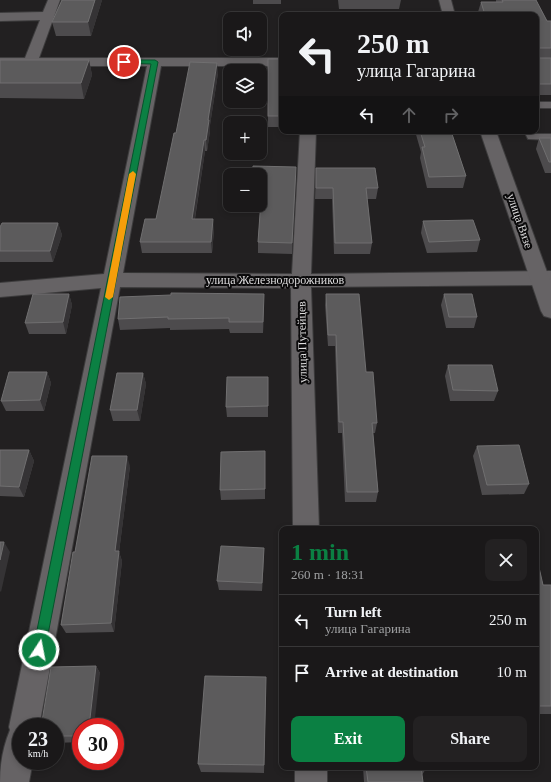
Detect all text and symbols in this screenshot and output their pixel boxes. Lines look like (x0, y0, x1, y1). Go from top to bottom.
map controls (223, 12, 267, 212)
button: sound (223, 12, 267, 56)
icon: left (291, 28, 343, 80)
text: 250 m (357, 28, 429, 59)
pin (107, 45, 141, 79)
icon: arrive (113, 51, 135, 73)
text: улица Гагарина (357, 61, 476, 81)
button: layers (223, 64, 267, 108)
icon: left (356, 104, 378, 126)
icon: ahead (398, 104, 420, 126)
icon: right (440, 104, 462, 126)
button: + (223, 116, 267, 160)
button: − (223, 168, 267, 212)
street label: улица Визе (504, 192, 536, 250)
street label: улица Железнодорожников (206, 273, 344, 287)
street label: улица Путейцев (294, 301, 310, 383)
text: 1 min (291, 539, 349, 565)
button: close (485, 539, 527, 581)
text: 260 m · 18:31 (291, 567, 364, 582)
text: Turn left (325, 604, 382, 620)
icon: left (291, 610, 313, 632)
text: 250 m (489, 612, 527, 628)
text: улица Гагарина (325, 621, 411, 636)
position arrow (18, 629, 60, 671)
icon: arrive (291, 662, 313, 684)
text: Arrive at destination (325, 664, 458, 680)
text: 10 m (497, 664, 527, 680)
button: Exit (291, 716, 405, 762)
button: Share (413, 716, 527, 762)
speed limit sign: 30 (72, 718, 124, 770)
text: 23 (28, 728, 48, 750)
text: km/h (28, 748, 48, 759)

